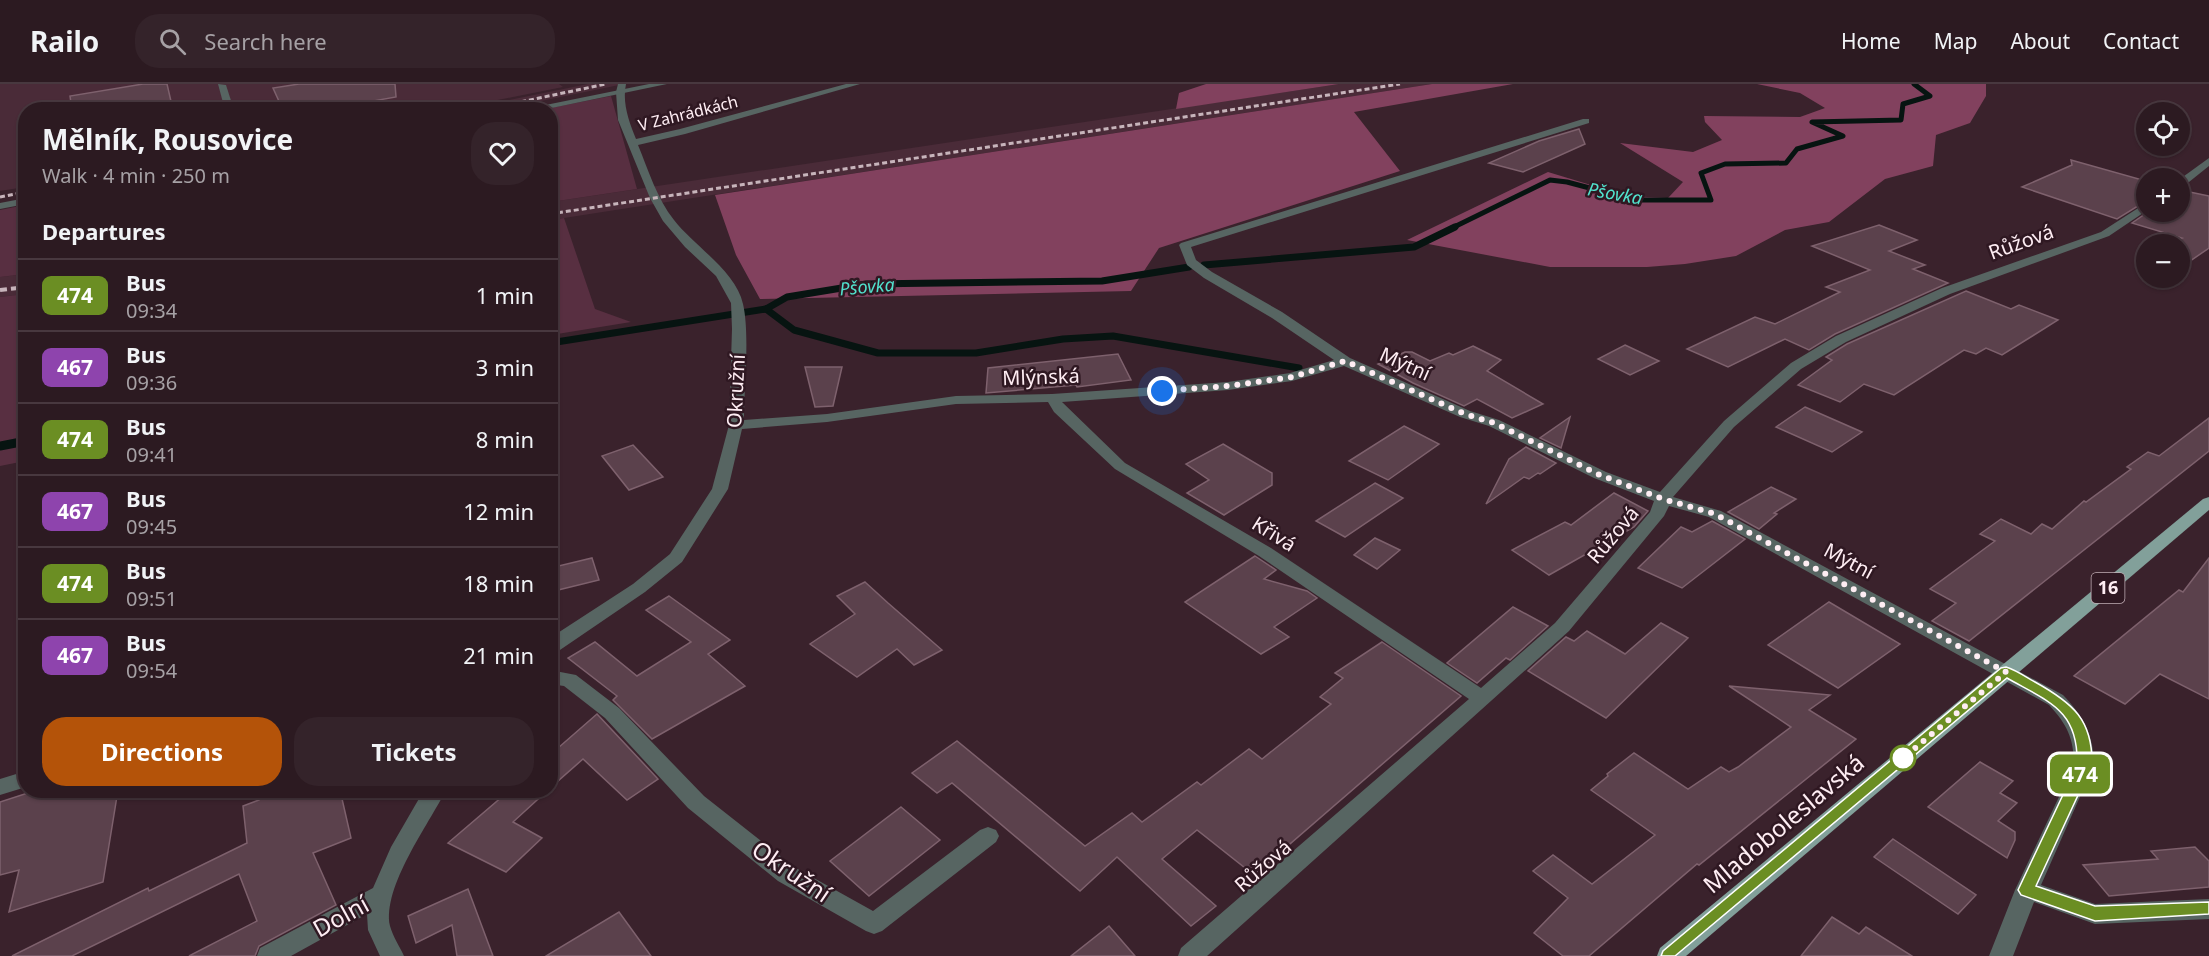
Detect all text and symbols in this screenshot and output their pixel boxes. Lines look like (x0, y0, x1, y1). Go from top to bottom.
search box (135, 14, 555, 68)
text: Railo (30, 22, 99, 60)
icon: search (156, 25, 189, 58)
text: Search here (204, 26, 327, 56)
text: Home (1841, 27, 1901, 55)
text: Map (1934, 27, 1977, 55)
text: About (2010, 27, 2070, 55)
text: Contact (2103, 27, 2179, 55)
street label: V Zahrádkách (636, 90, 740, 136)
map controls (2136, 102, 2190, 288)
button: locate (2136, 102, 2190, 156)
text: Mělník, Rousovice (42, 120, 293, 158)
button: heart (471, 122, 534, 185)
text: Walk · 4 min · 250 m (42, 162, 230, 189)
button: + (2136, 168, 2190, 222)
water label: Pšovka (1586, 176, 1644, 210)
text: Departures (42, 216, 166, 246)
street label: Růžová (1985, 217, 2057, 266)
button: − (2136, 234, 2190, 288)
text: Bus (126, 267, 166, 297)
water label: Pšovka (838, 272, 896, 300)
text: 1 min (476, 280, 534, 310)
text: 474 (57, 281, 93, 309)
text: 09:34 (126, 297, 177, 324)
text: Bus (126, 339, 166, 369)
street label: Mýtní (1375, 340, 1436, 387)
text: 3 min (476, 352, 534, 382)
text: 467 (57, 353, 93, 381)
street label: Okružní (720, 353, 751, 429)
street label: Mlýnská (1002, 362, 1080, 391)
text: 09:36 (126, 369, 177, 396)
your location (1147, 376, 1177, 406)
text: Bus (126, 411, 166, 441)
text: 8 min (476, 424, 534, 454)
text: 474 (57, 425, 93, 453)
text: 09:41 (126, 441, 177, 468)
text: Bus (126, 483, 166, 513)
text: 12 min (463, 496, 534, 526)
text: 467 (57, 497, 93, 525)
street label: Růžová (1581, 500, 1645, 569)
street label: Křivá (1247, 510, 1301, 558)
text: 09:45 (126, 513, 177, 540)
street label: Mýtní (1819, 536, 1880, 585)
text: Bus (126, 555, 166, 585)
text: 18 min (463, 568, 534, 598)
text: 474 (57, 569, 93, 597)
road number: 16 (2092, 573, 2124, 603)
text: 09:51 (126, 585, 177, 612)
text: Bus (126, 627, 166, 657)
text: 21 min (463, 640, 534, 670)
text: 467 (57, 641, 93, 669)
text: 09:54 (126, 657, 177, 684)
button: Directions (42, 717, 282, 786)
button: Tickets (294, 717, 534, 786)
unlabelled marker (1890, 745, 1916, 771)
street label: Mladoboleslavská (1696, 746, 1871, 900)
line badge: 474 (2046, 754, 2114, 794)
text: 474 (2062, 760, 2098, 788)
street label: Okružní (746, 832, 838, 910)
street label: Růžová (1228, 833, 1297, 898)
street label: Dolní (306, 887, 375, 944)

